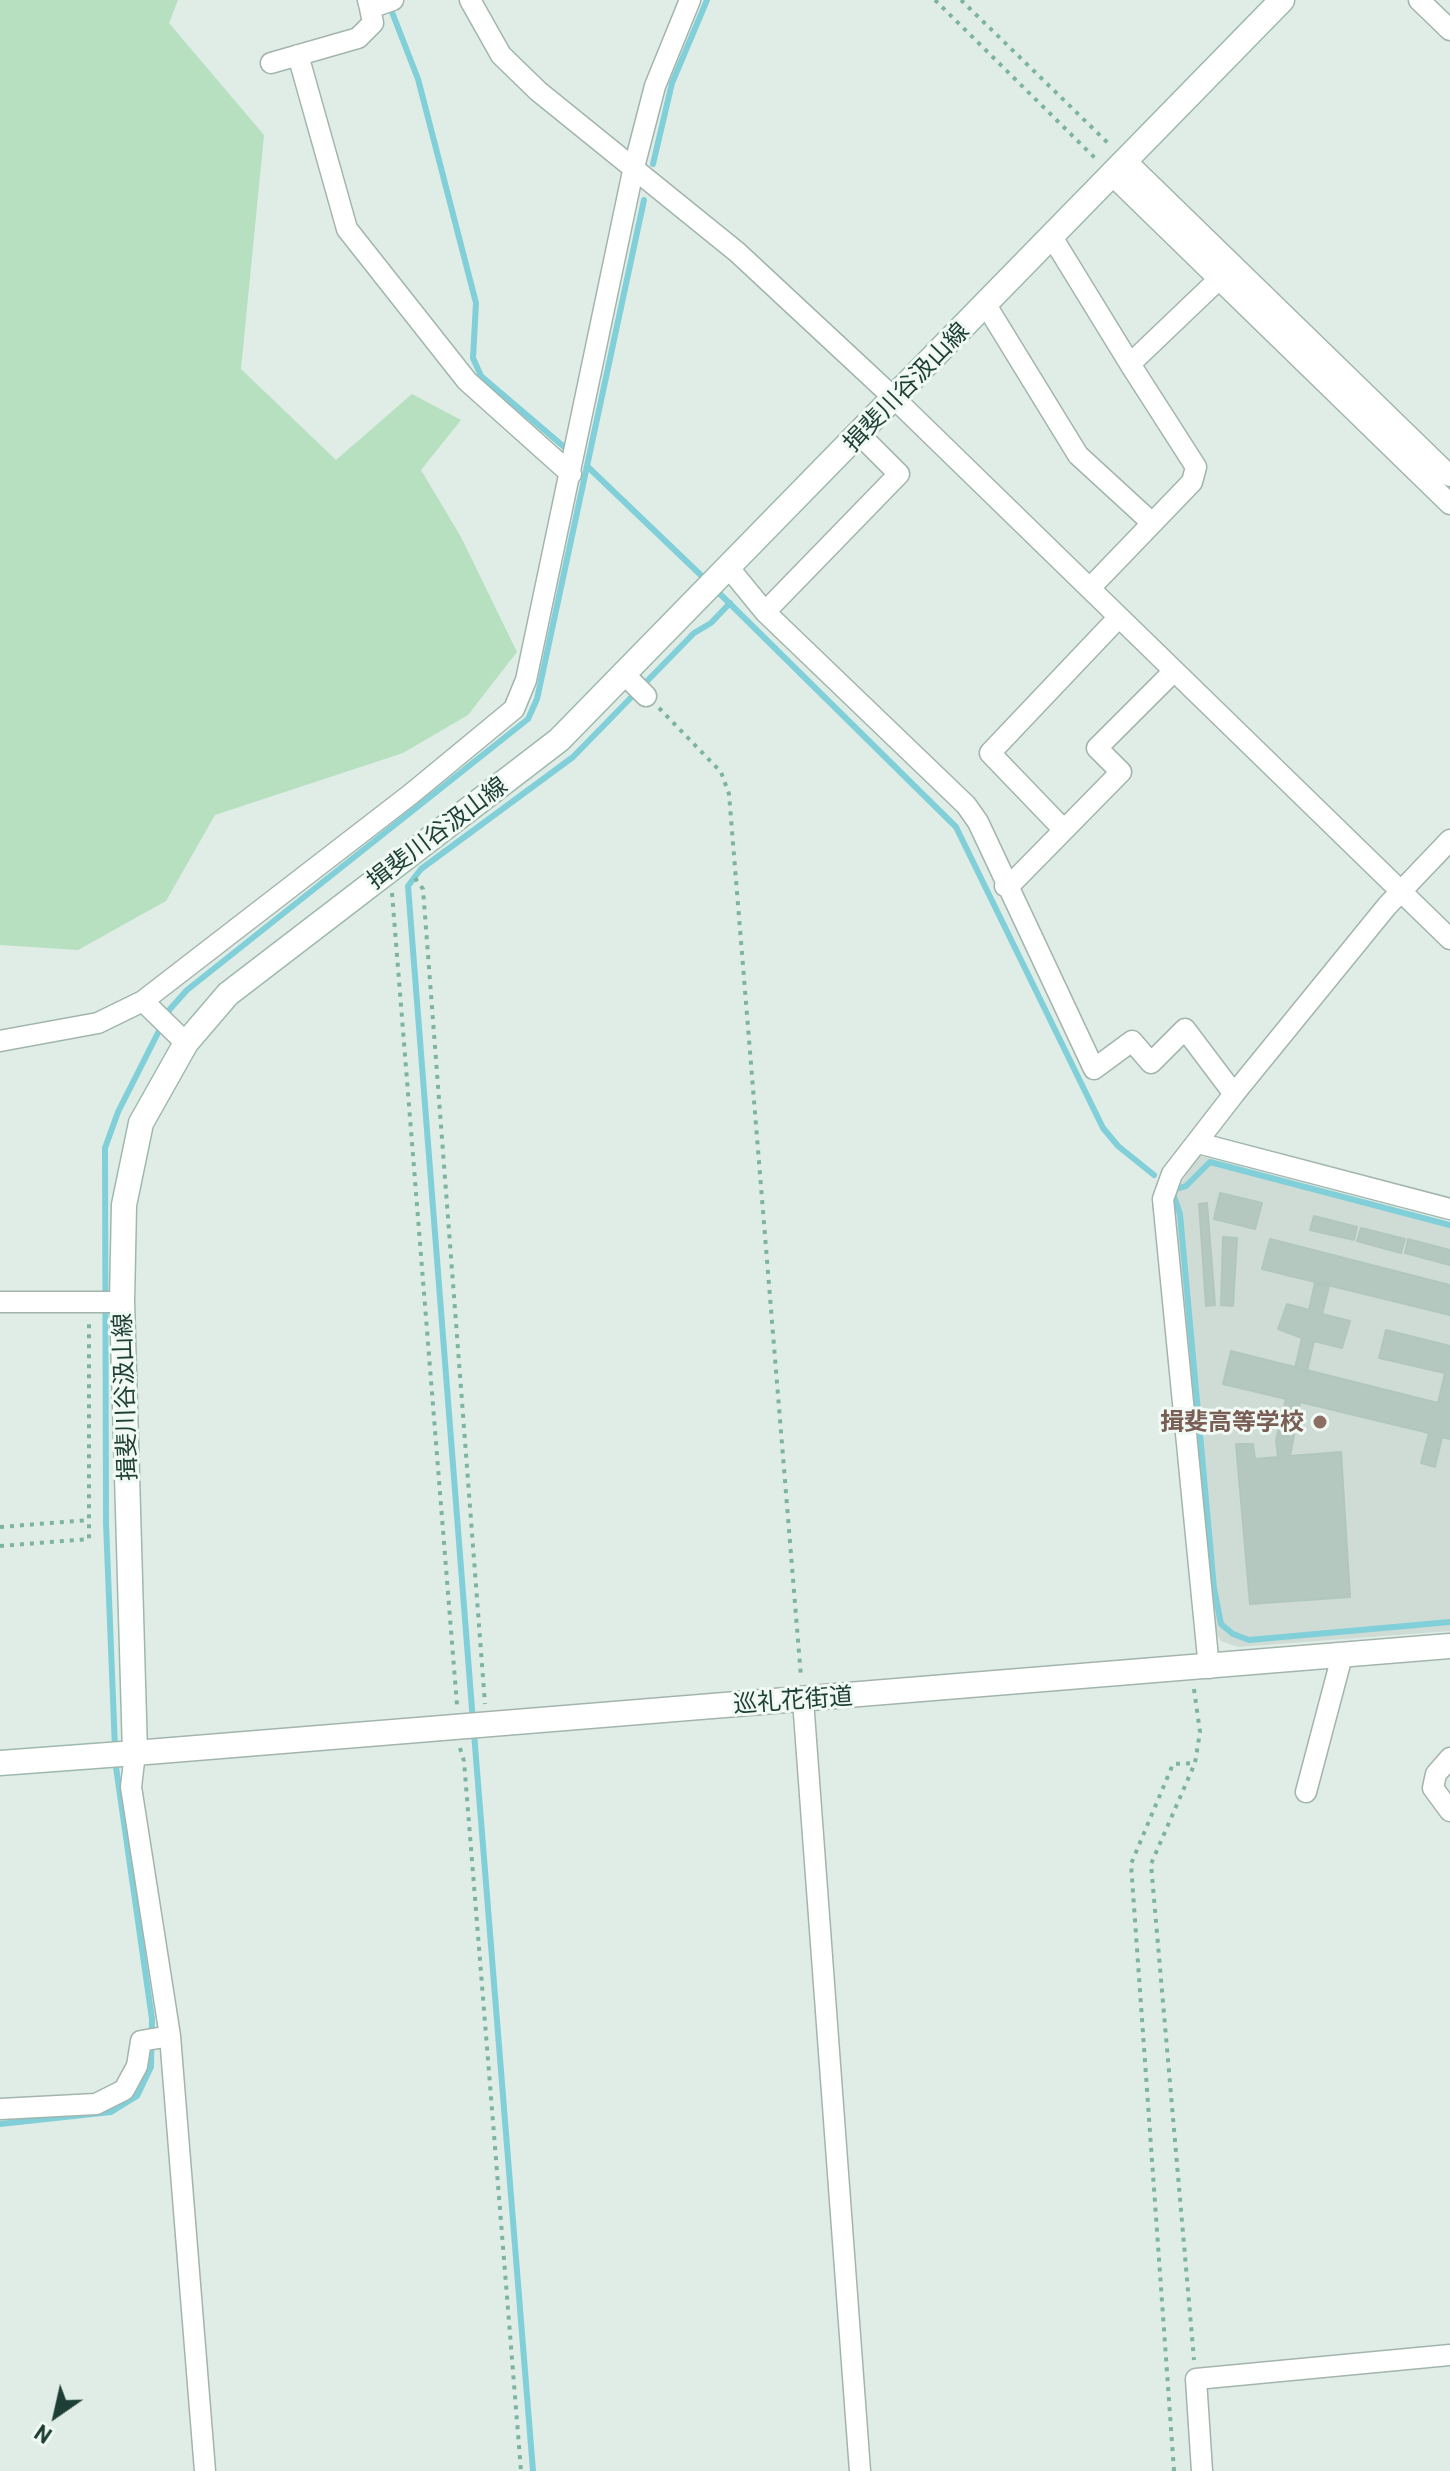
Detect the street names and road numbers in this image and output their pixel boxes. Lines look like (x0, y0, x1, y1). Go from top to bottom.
street label: 揖斐川谷汲山線 (837, 317, 975, 457)
street label: 揖斐川谷汲山線 (361, 771, 513, 895)
street label: 揖斐川谷汲山線 (108, 1313, 142, 1481)
street label: 巡礼花街道 (732, 1681, 854, 1719)

